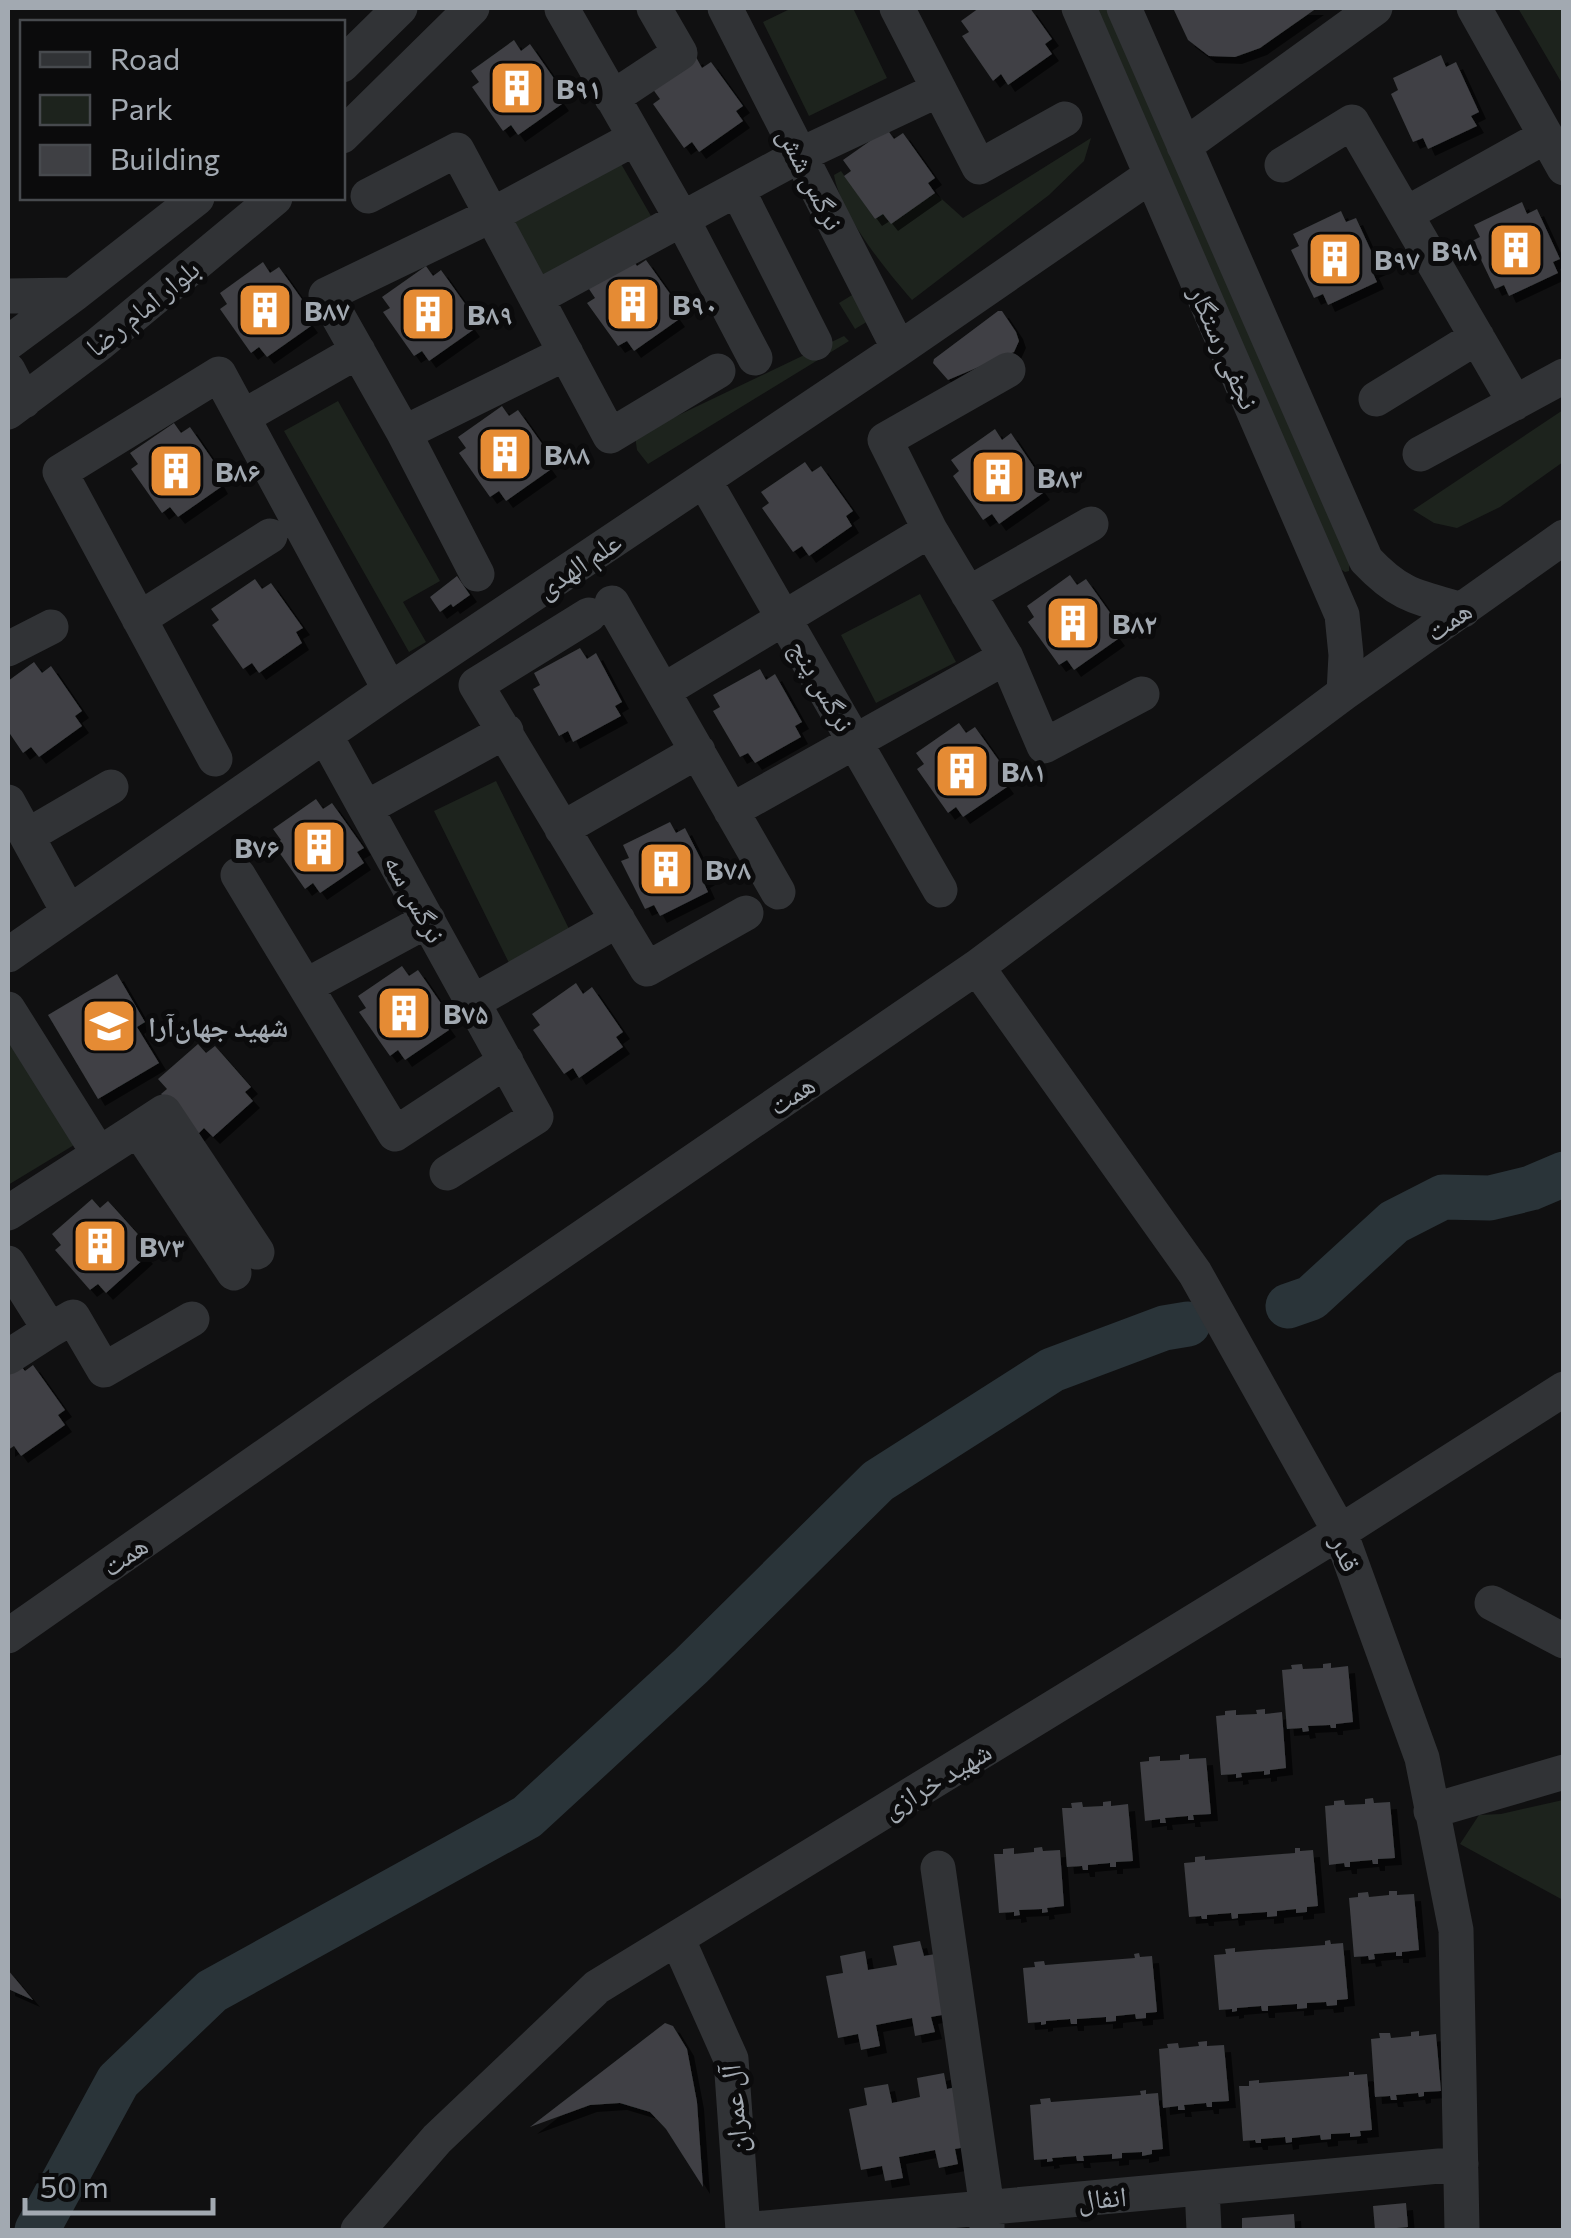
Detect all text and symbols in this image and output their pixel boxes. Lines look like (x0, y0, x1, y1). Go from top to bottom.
legend (20, 20, 345, 200)
text: Road (110, 39, 180, 76)
building icon: B۹۱ (487, 58, 547, 118)
place label: B۹۱ (556, 71, 602, 105)
text: Park (110, 89, 173, 126)
street label: نرگس شش (770, 121, 852, 236)
text: Building (110, 139, 220, 176)
building icon: B۹۸ (1486, 220, 1546, 280)
building icon: B۹۷ (1305, 229, 1365, 289)
place label: B۹۸ (1431, 233, 1477, 267)
place label: B۹۷ (1374, 242, 1420, 276)
street label: بلوار امام رضا (78, 251, 207, 365)
building icon: B۹۰ (603, 274, 663, 334)
street label: نجفی رستگار (1180, 279, 1267, 415)
building icon: B۸۷ (235, 280, 295, 340)
building icon: B۸۹ (398, 284, 458, 344)
place label: B۹۰ (672, 287, 718, 321)
place label: B۸۷ (304, 293, 350, 327)
place label: B۸۹ (467, 297, 513, 331)
building icon: B۸۸ (475, 424, 535, 484)
place label: B۸۸ (544, 437, 590, 471)
building icon: B۸۶ (146, 441, 206, 501)
building icon: B۸۳ (968, 447, 1028, 507)
place label: B۸۶ (215, 454, 261, 488)
place label: B۸۳ (1037, 460, 1083, 494)
street label: علم الهدی (529, 523, 629, 607)
street label: همت (1418, 592, 1478, 648)
building icon: B۸۲ (1043, 593, 1103, 653)
place label: B۸۲ (1112, 606, 1158, 640)
street label: نرگس پنج (781, 633, 863, 738)
building icon: B۸۱ (932, 741, 992, 801)
place label: B۸۱ (1001, 754, 1047, 788)
building icon: B۷۶ (289, 817, 349, 877)
place label: B۷۶ (234, 830, 280, 864)
building icon: B۷۸ (636, 839, 696, 899)
street label: نرگس سه (376, 848, 454, 949)
place label: B۷۸ (705, 852, 751, 886)
building icon: B۷۵ (374, 983, 434, 1043)
school or university icon: شهید جهان‌آرا (79, 996, 139, 1056)
place label: B۷۵ (443, 996, 489, 1030)
place label: شهید جهان‌آرا (148, 1009, 288, 1044)
street label: همت (761, 1066, 821, 1122)
building icon: B۷۳ (70, 1216, 130, 1276)
place label: B۷۳ (139, 1229, 185, 1263)
street label: همت (94, 1527, 154, 1583)
street label: قدر (1324, 1529, 1369, 1576)
street label: شهید خرازی (875, 1733, 997, 1826)
street label: آل عمران (712, 2062, 755, 2155)
scale bar (25, 2153, 212, 2215)
text: 50 m (40, 2167, 109, 2204)
street label: انفال (1076, 2178, 1128, 2217)

